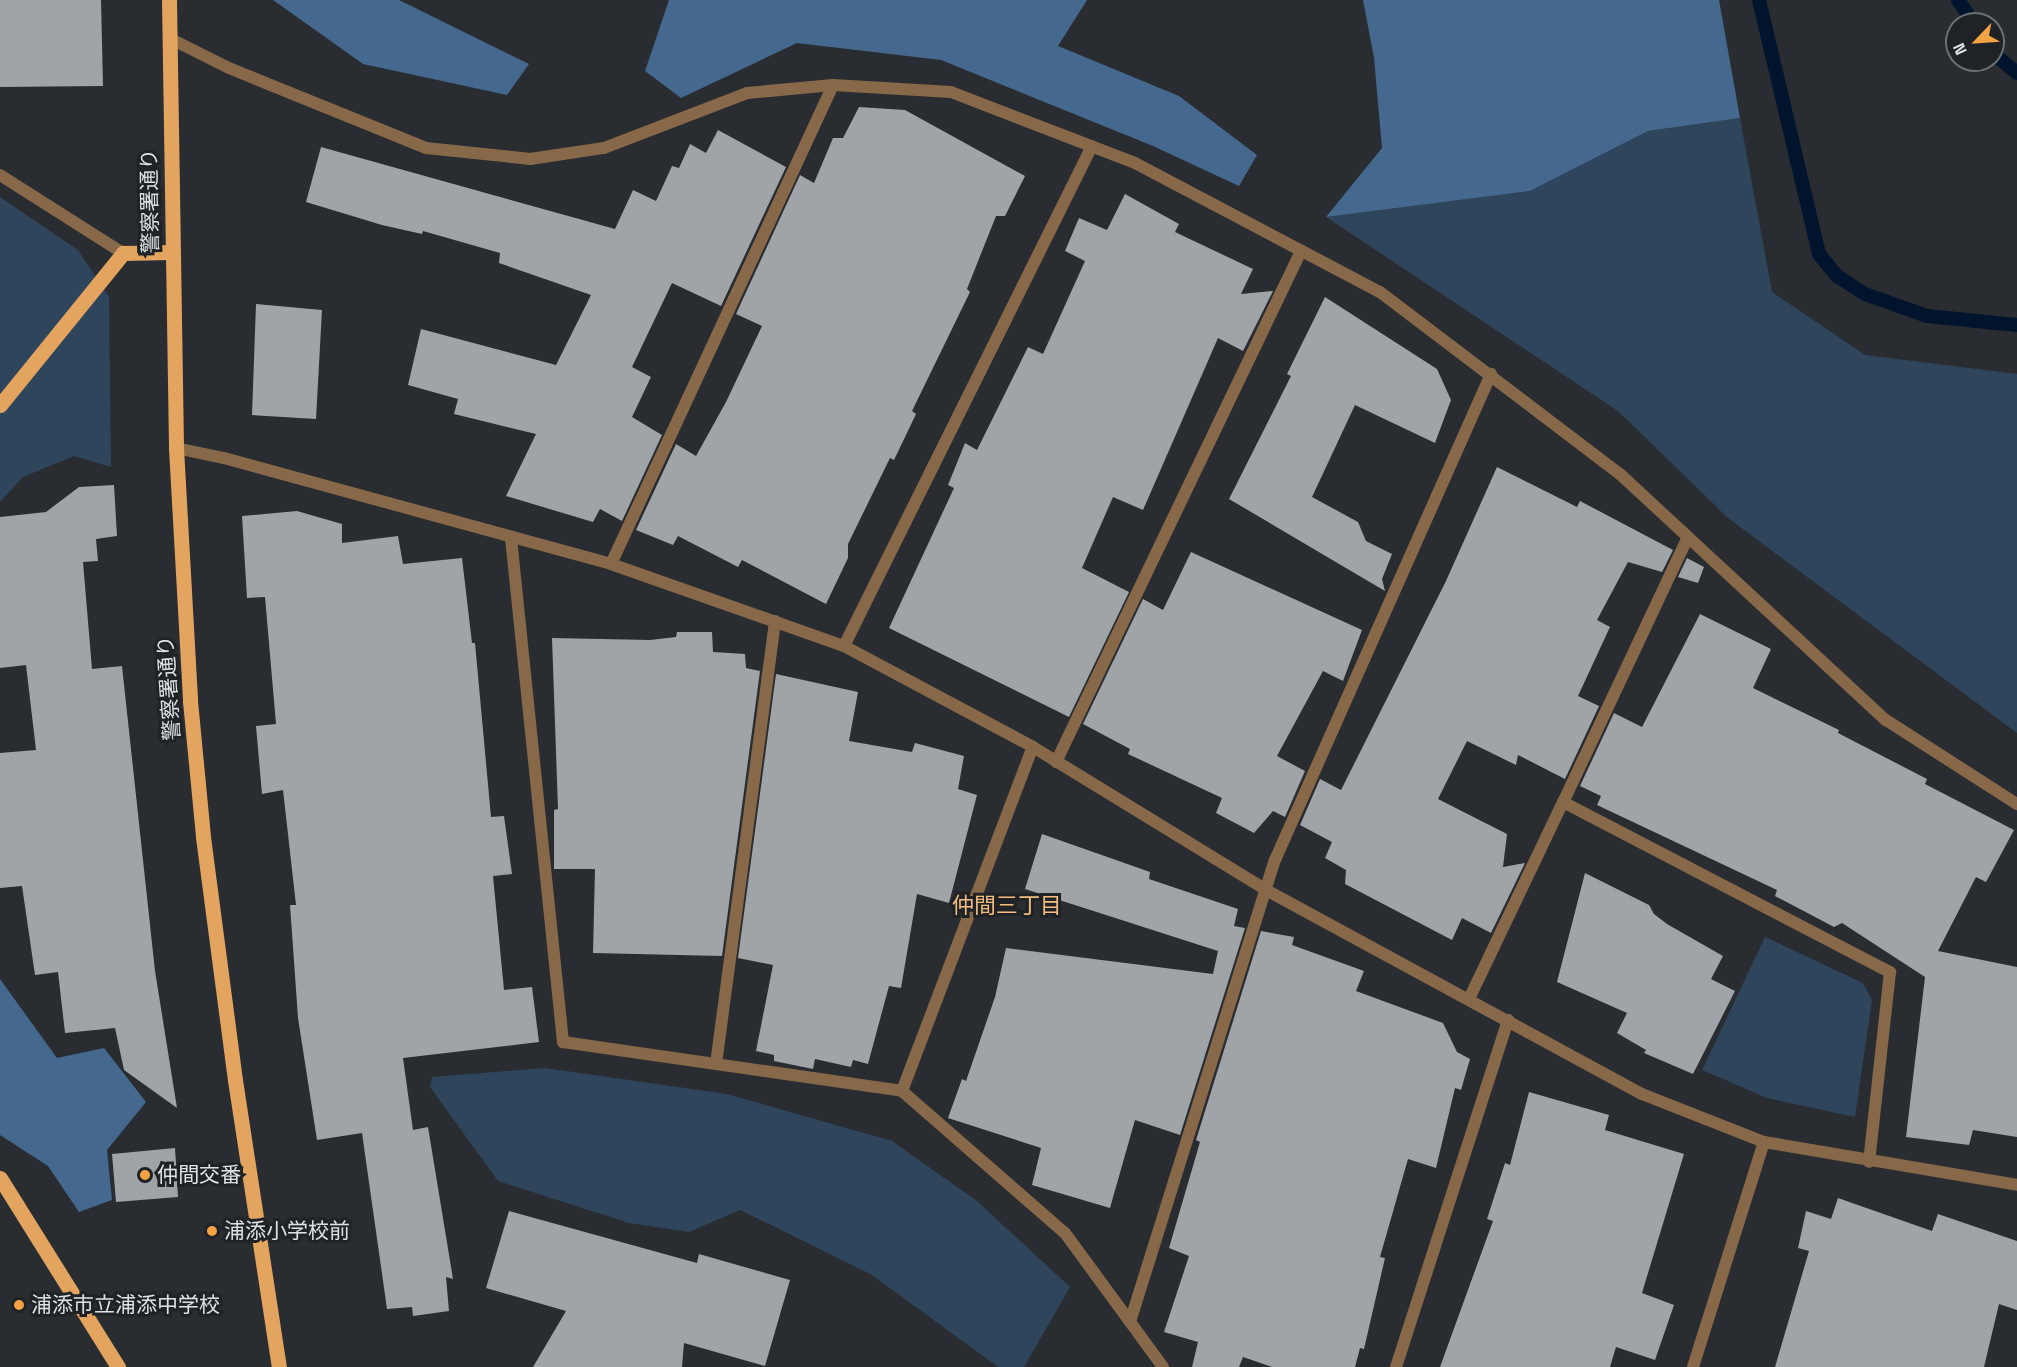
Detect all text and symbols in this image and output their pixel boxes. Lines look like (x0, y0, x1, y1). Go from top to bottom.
north arrow (1945, 12, 2005, 72)
text: N (1948, 40, 1972, 58)
street label: 警察署通り (136, 148, 164, 254)
street label: 警察署通り (153, 635, 185, 741)
district label: 仲間三丁目 (952, 893, 1062, 919)
place label: 仲間交番 (157, 1162, 241, 1188)
marker: 仲間交番 (138, 1168, 152, 1182)
place label: 浦添小学校前 (224, 1218, 350, 1244)
marker: 浦添小学校前 (205, 1224, 219, 1238)
place label: 浦添市立浦添中学校 (31, 1292, 220, 1318)
marker: 浦添市立浦添中学校 (12, 1298, 26, 1312)

